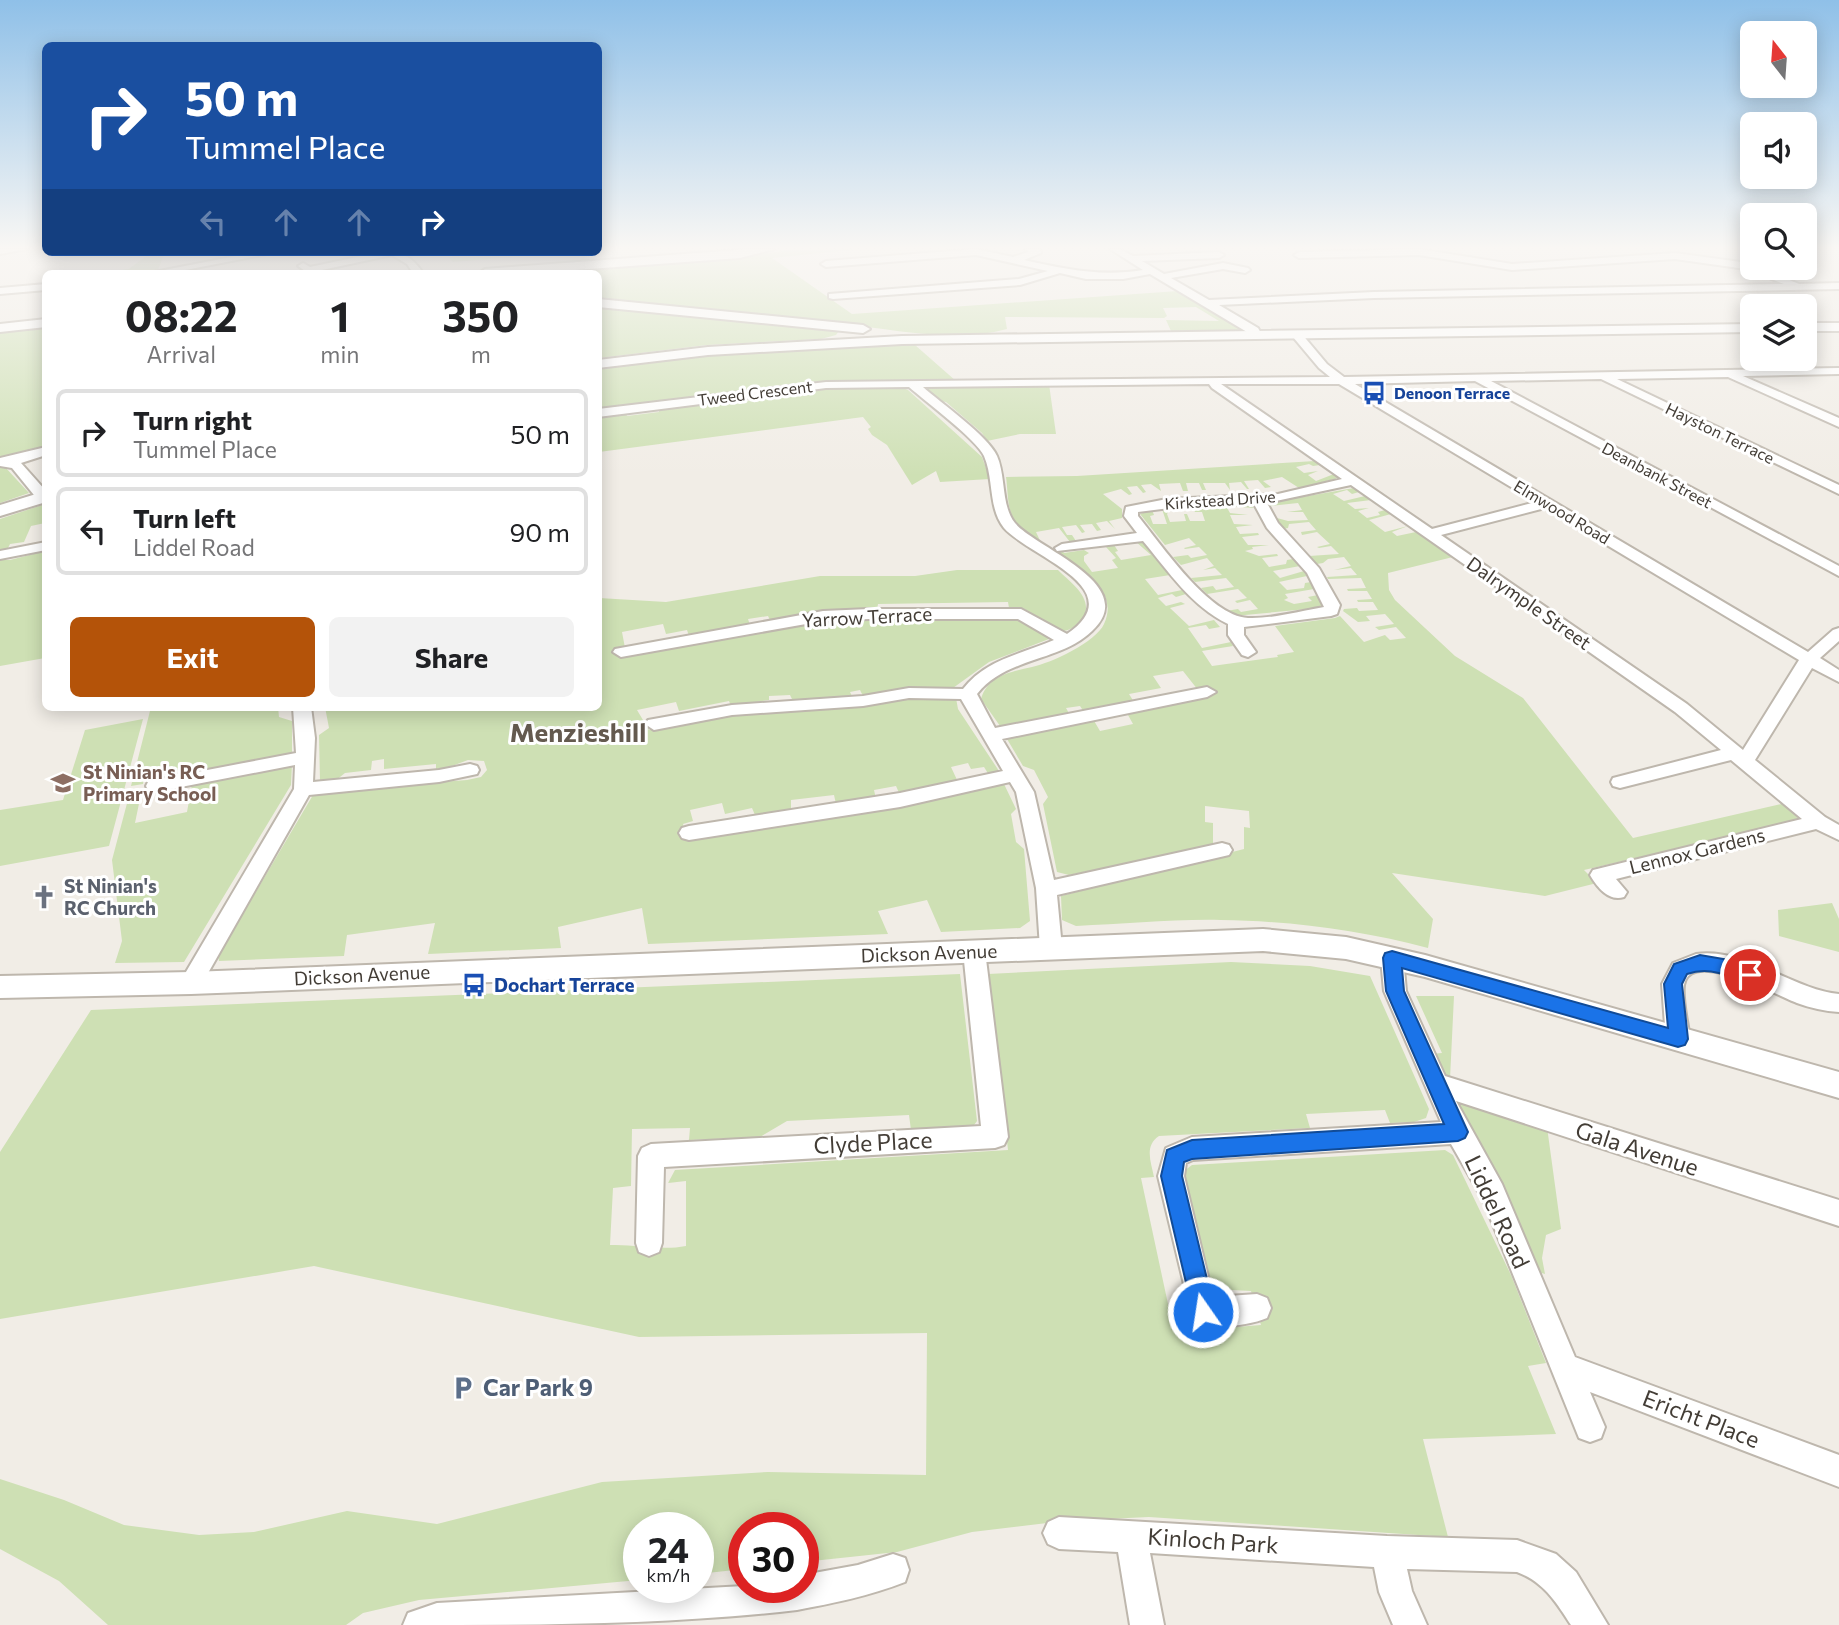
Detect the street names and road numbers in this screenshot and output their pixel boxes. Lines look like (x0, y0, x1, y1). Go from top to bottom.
street label: Tweed Crescent (696, 376, 814, 409)
street label: Hayston Terrace (1663, 398, 1778, 467)
street label: Deanbank Street (1599, 438, 1716, 512)
street label: Elmwood Road (1511, 475, 1614, 548)
street label: Kirkstead Drive (1164, 486, 1276, 513)
street label: Dalrymple Street (1463, 551, 1596, 654)
street label: Yarrow Terrace (801, 602, 933, 631)
street label: Lennox Gardens (1627, 823, 1767, 878)
street label: Dickson Avenue (860, 939, 998, 966)
street label: Dickson Avenue (293, 959, 431, 990)
street label: Gala Avenue (1572, 1115, 1702, 1181)
street label: Clyde Place (813, 1125, 933, 1159)
street label: Liddel Road (1459, 1150, 1536, 1273)
street label: Ericht Place (1639, 1383, 1764, 1453)
street label: Kinloch Park (1147, 1521, 1280, 1559)

